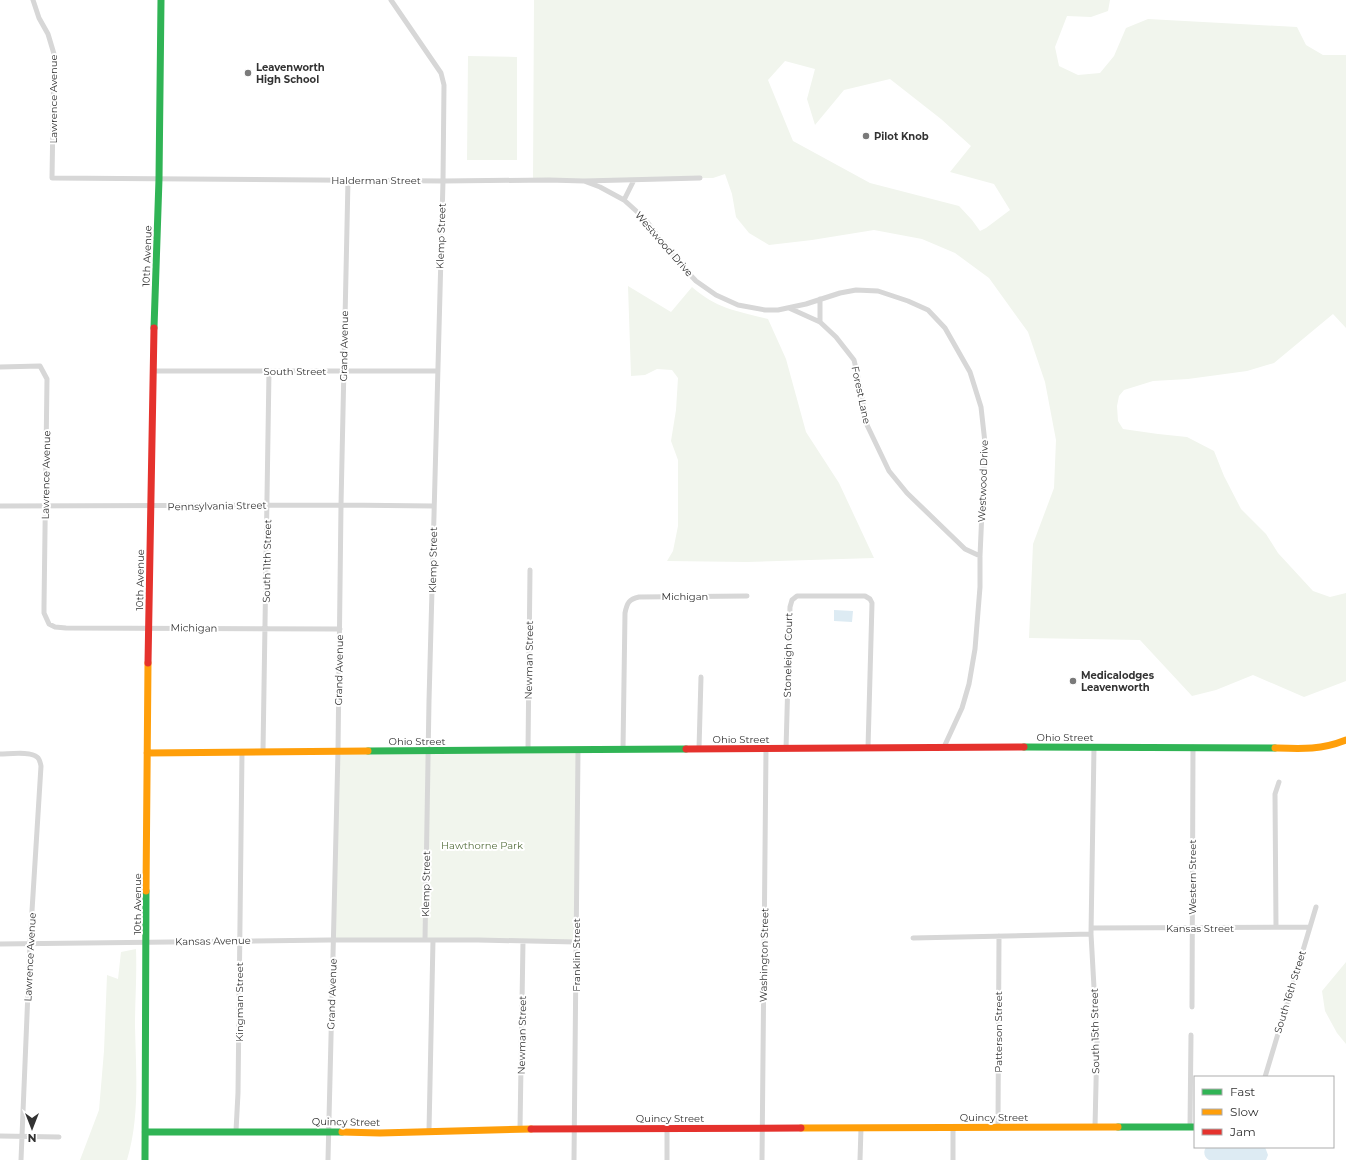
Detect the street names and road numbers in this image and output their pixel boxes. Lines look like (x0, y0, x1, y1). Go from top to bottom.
street label: Lawrence Avenue (47, 54, 60, 144)
street label: Halderman Street (331, 174, 421, 187)
street label: Klemp Street (433, 203, 449, 269)
street label: Westwood Drive (632, 209, 696, 279)
street label: 10th Avenue (139, 225, 155, 287)
street label: Grand Avenue (337, 310, 351, 382)
street label: South Street (264, 365, 326, 378)
street label: Forest Lane (849, 365, 873, 425)
street label: Lawrence Avenue (39, 430, 53, 520)
street label: Westwood Drive (975, 440, 991, 522)
street label: Pennsylvania Street (167, 499, 267, 513)
street label: South 11th Street (260, 519, 274, 603)
street label: Klemp Street (426, 527, 440, 593)
street label: 10th Avenue (133, 549, 147, 611)
street label: Michigan (662, 590, 708, 603)
street label: Stoneleigh Court (781, 612, 795, 698)
street label: Newman Street (522, 620, 536, 700)
street label: Michigan (171, 621, 217, 635)
street label: Grand Avenue (332, 634, 346, 706)
street label: Ohio Street (1037, 731, 1093, 744)
street label: Ohio Street (713, 733, 769, 746)
street label: Ohio Street (389, 735, 445, 748)
street label: Western Street (1186, 840, 1199, 914)
street label: Klemp Street (419, 851, 433, 917)
street label: 10th Avenue (131, 873, 144, 935)
street label: Washington Street (757, 908, 771, 1002)
street label: Lawrence Avenue (21, 912, 39, 1002)
street label: Franklin Street (570, 918, 583, 992)
street label: Kansas Street (1166, 922, 1234, 935)
street label: Kansas Avenue (175, 934, 251, 948)
street label: South 16th Street (1271, 949, 1309, 1035)
street label: Grand Avenue (324, 958, 340, 1030)
street label: Kingman Street (233, 962, 246, 1042)
street label: South 15th Street (1088, 988, 1102, 1074)
street label: Patterson Street (992, 991, 1005, 1073)
street label: Newman Street (515, 995, 529, 1075)
street label: Quincy Street (960, 1111, 1028, 1124)
street label: Quincy Street (636, 1112, 704, 1125)
street label: Quincy Street (312, 1115, 380, 1129)

